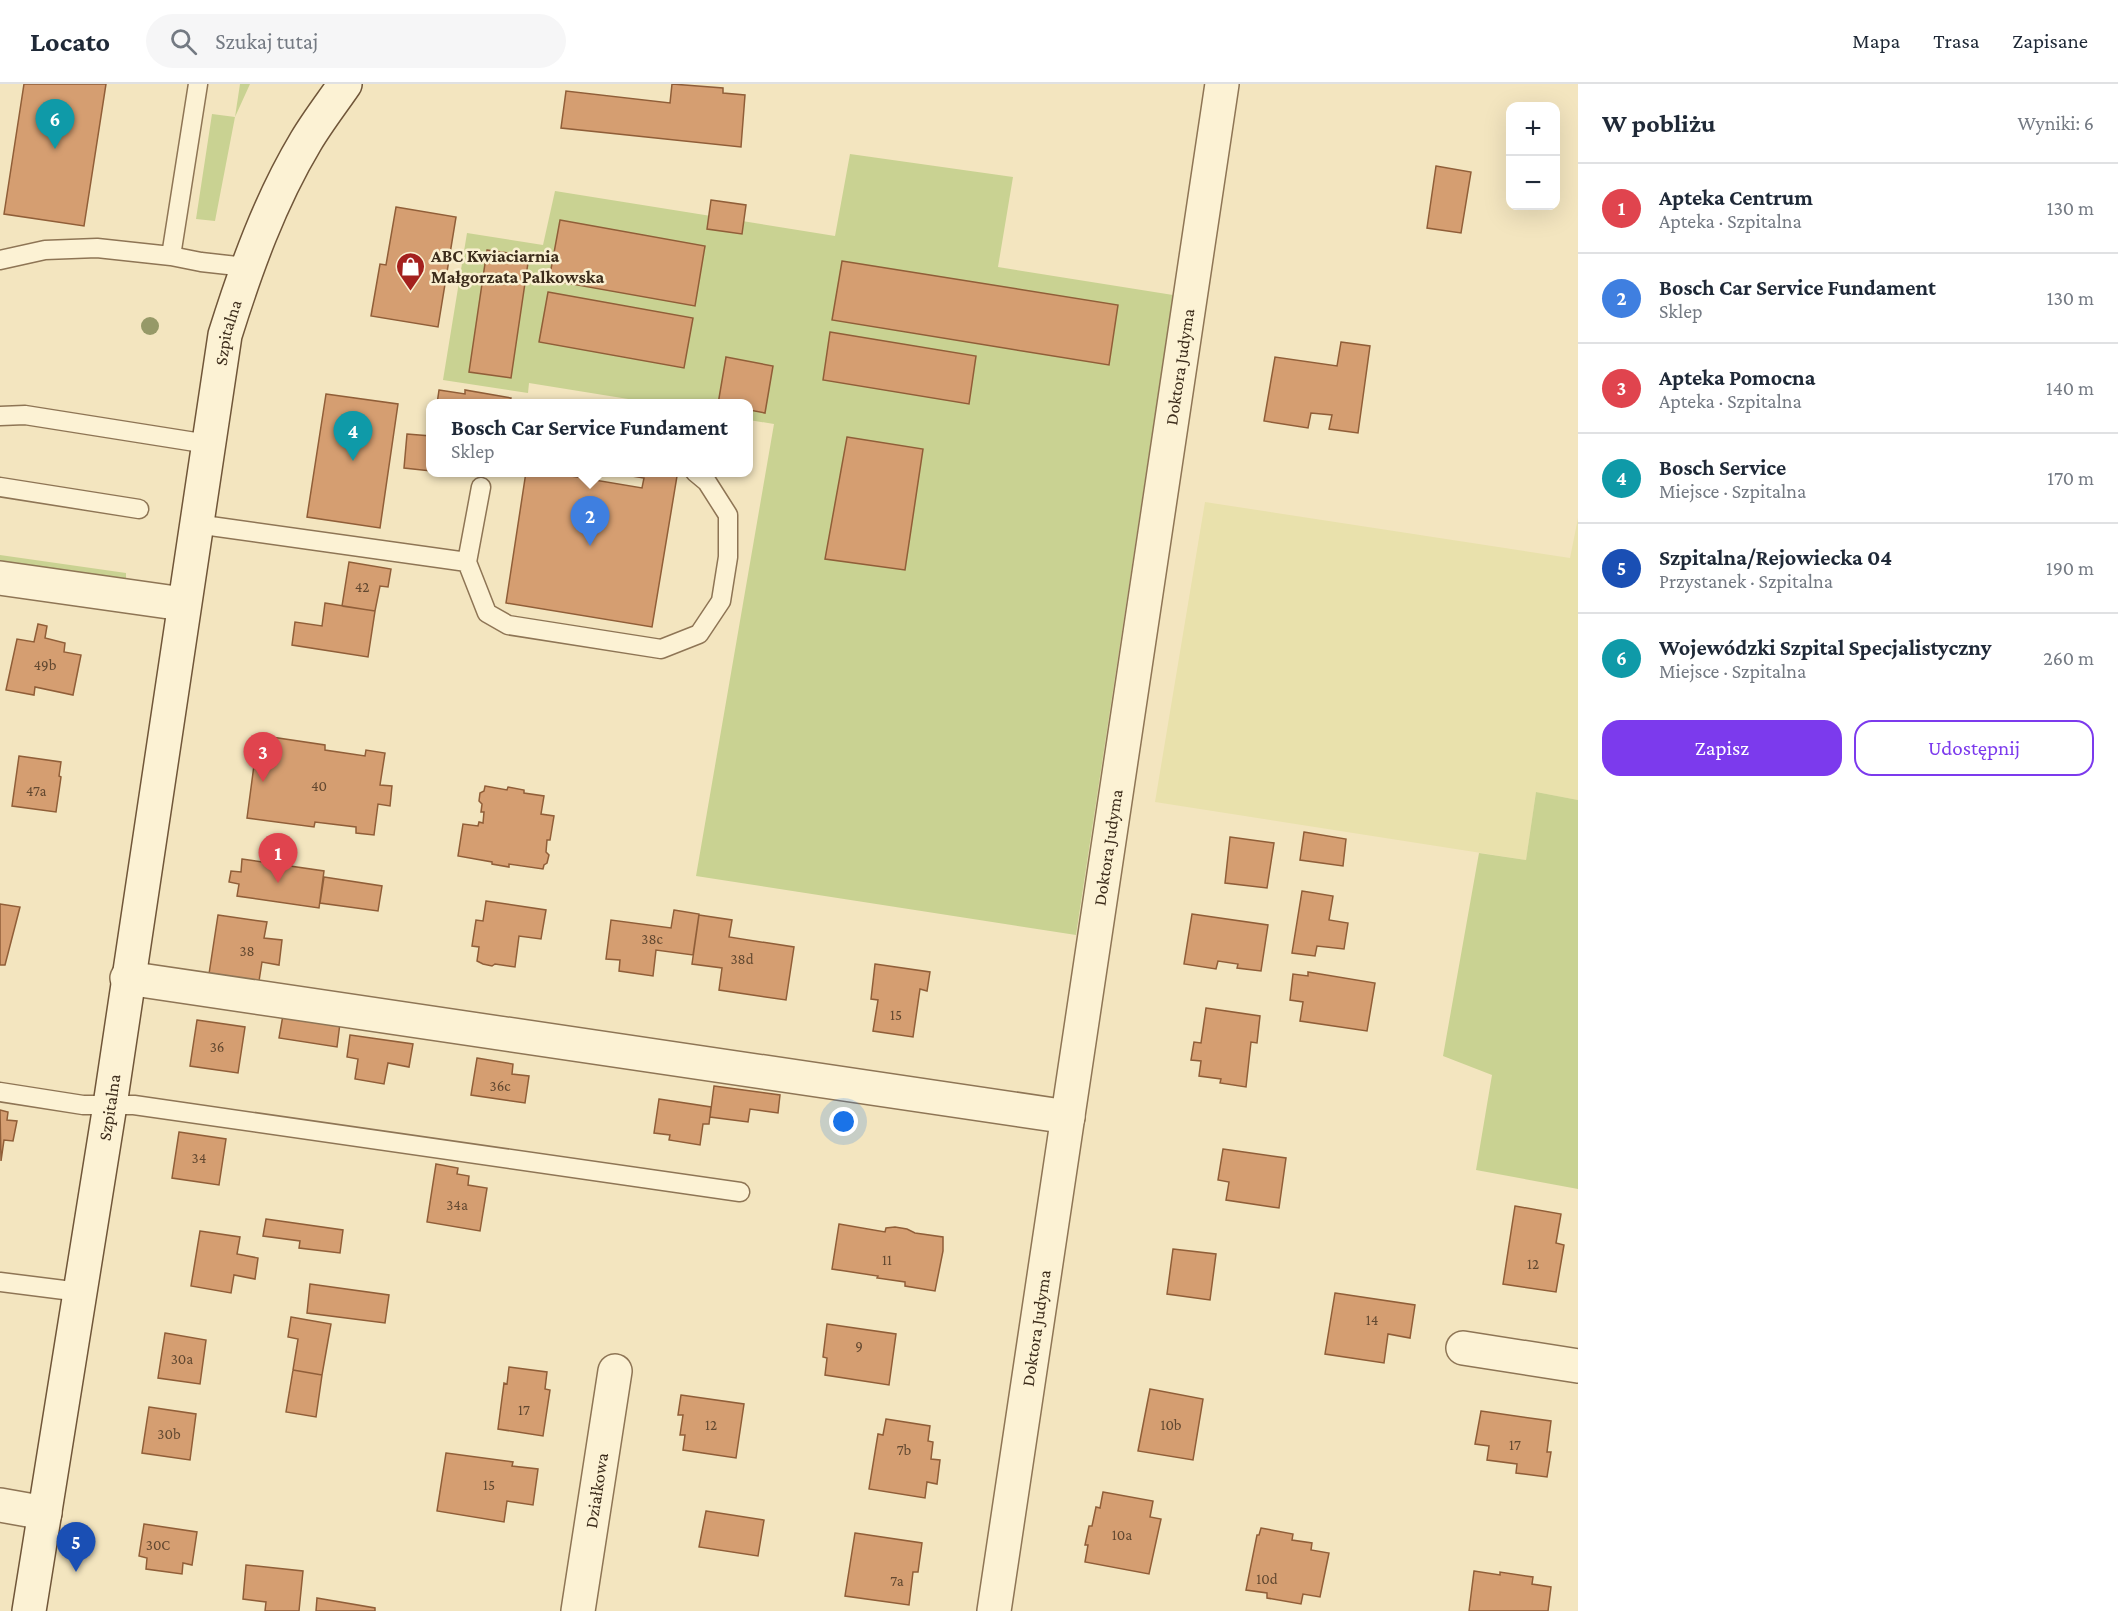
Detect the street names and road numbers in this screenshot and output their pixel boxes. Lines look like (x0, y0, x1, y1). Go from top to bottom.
street label: Szpitalna (211, 297, 246, 367)
street label: Doktora Judyma (1161, 307, 1198, 426)
street label: Doktora Judyma (1089, 788, 1127, 907)
street label: Szpitalna (94, 1073, 124, 1142)
street label: Doktora Judyma (1018, 1268, 1055, 1388)
street label: Działkowa (581, 1451, 612, 1530)

